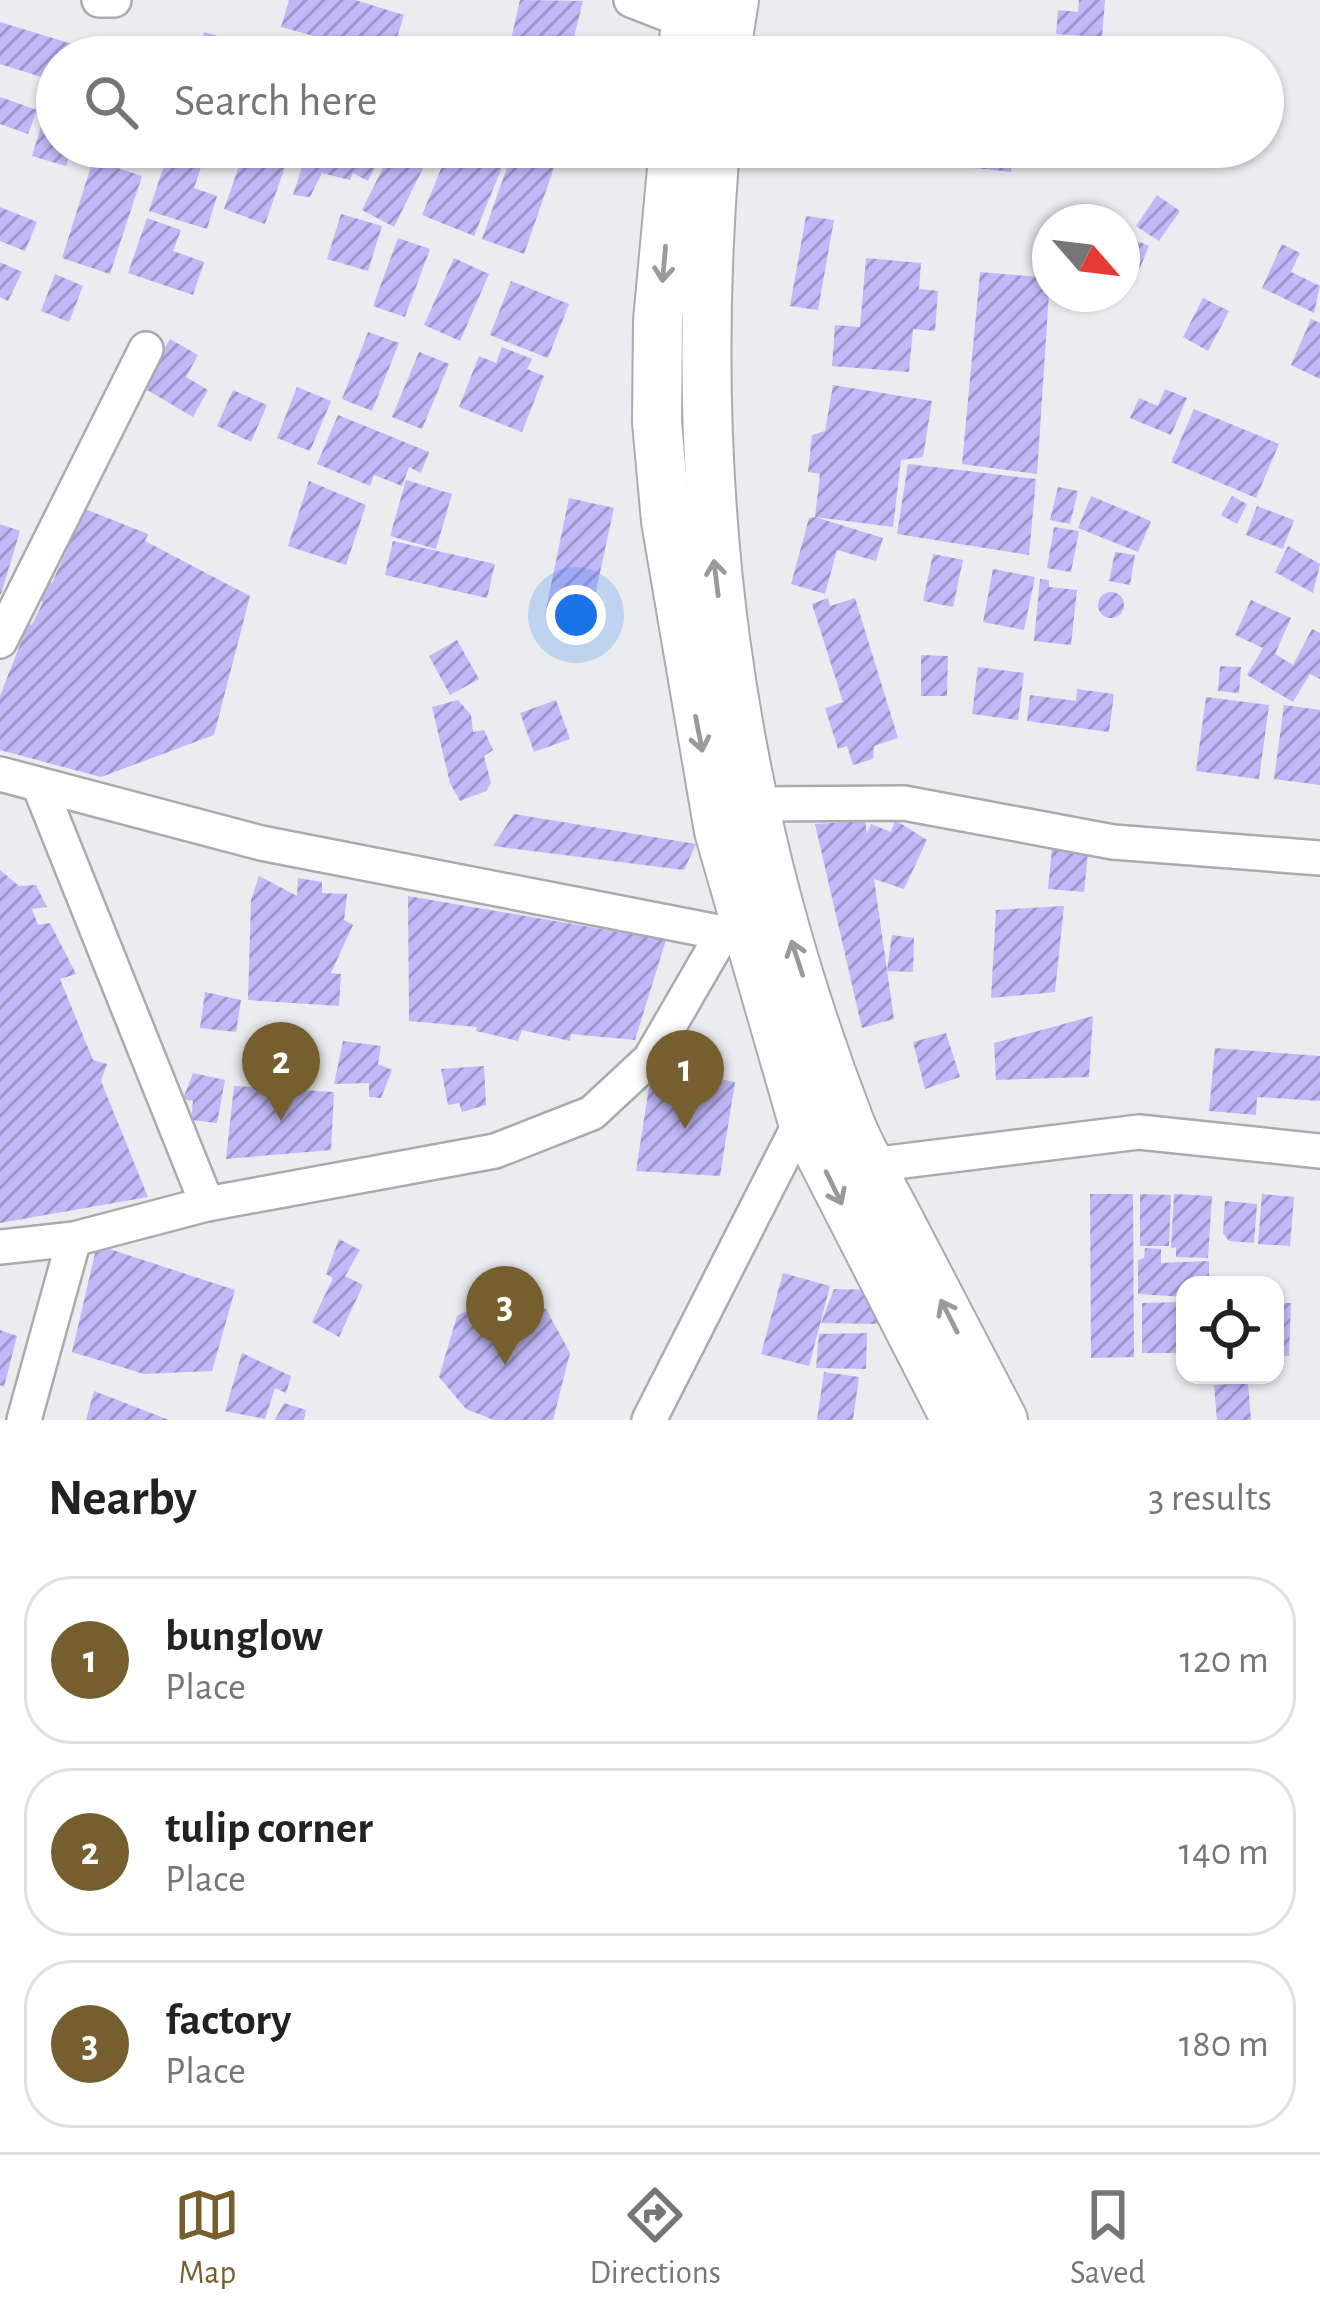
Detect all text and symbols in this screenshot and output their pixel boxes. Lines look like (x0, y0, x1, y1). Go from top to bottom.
search box (36, 36, 1284, 168)
icon: search (78, 69, 144, 135)
text: Search here (174, 79, 377, 124)
north arrow (1032, 204, 1140, 312)
one-way arrow (652, 243, 675, 282)
one-way arrow (705, 559, 727, 598)
your location (546, 585, 606, 645)
one-way arrow (689, 714, 711, 753)
one-way arrow (785, 940, 807, 978)
pin: 2 (242, 1022, 320, 1121)
pin: 1 (646, 1030, 724, 1129)
one-way arrow (823, 1170, 846, 1205)
pin: 3 (466, 1266, 544, 1365)
map controls (1176, 1276, 1284, 1384)
button: locate (1176, 1276, 1284, 1384)
one-way arrow (937, 1300, 960, 1335)
text: Nearby (48, 1473, 197, 1524)
text: 3 results (1148, 1479, 1272, 1518)
text: bunglow (165, 1614, 323, 1659)
text: 1 (83, 1641, 97, 1680)
text: 120 m (1180, 1641, 1269, 1680)
text: Place (165, 1668, 246, 1707)
text: tulip corner (165, 1806, 373, 1851)
text: 2 (81, 1833, 99, 1872)
text: 140 m (1179, 1833, 1269, 1872)
text: Place (165, 1860, 246, 1899)
text: factory (165, 1998, 291, 2043)
text: 3 (82, 2025, 98, 2064)
text: 180 m (1179, 2025, 1269, 2064)
text: Place (165, 2052, 246, 2091)
tab: Map (174, 2182, 240, 2294)
tab: Directions (589, 2182, 721, 2294)
tab: Saved (1070, 2182, 1145, 2294)

